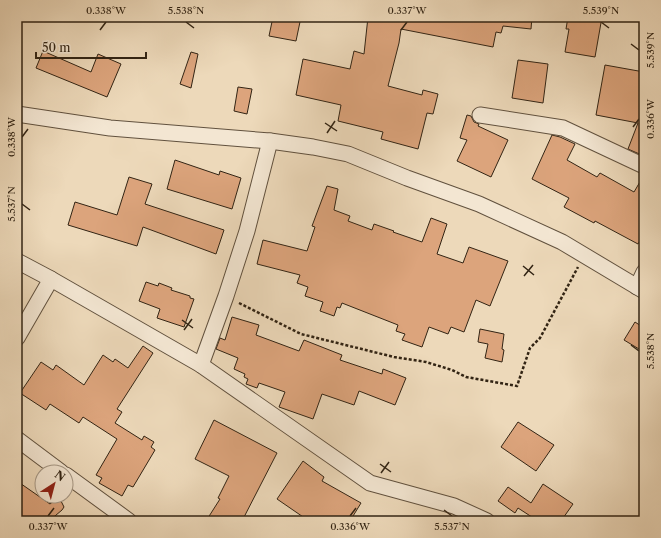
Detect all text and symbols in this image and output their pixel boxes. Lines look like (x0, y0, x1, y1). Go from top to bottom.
text: 0.338°W (86, 4, 127, 17)
text: 5.538°N (168, 4, 204, 17)
text: 0.337°W (388, 4, 428, 17)
text: 5.539°N (583, 4, 619, 17)
text: 5.539°N (644, 32, 657, 68)
scale bar (36, 34, 146, 60)
text: 50 m (42, 40, 71, 55)
text: 0.336°W (644, 98, 657, 139)
text: 0.338°W (5, 116, 18, 157)
text: 5.537°N (5, 186, 18, 222)
text: 5.538°N (644, 333, 657, 369)
north arrow (34, 464, 74, 504)
text: N (52, 467, 68, 485)
text: 0.337°W (29, 520, 69, 533)
text: 0.336°W (330, 520, 371, 533)
text: 5.537°N (434, 520, 470, 533)

